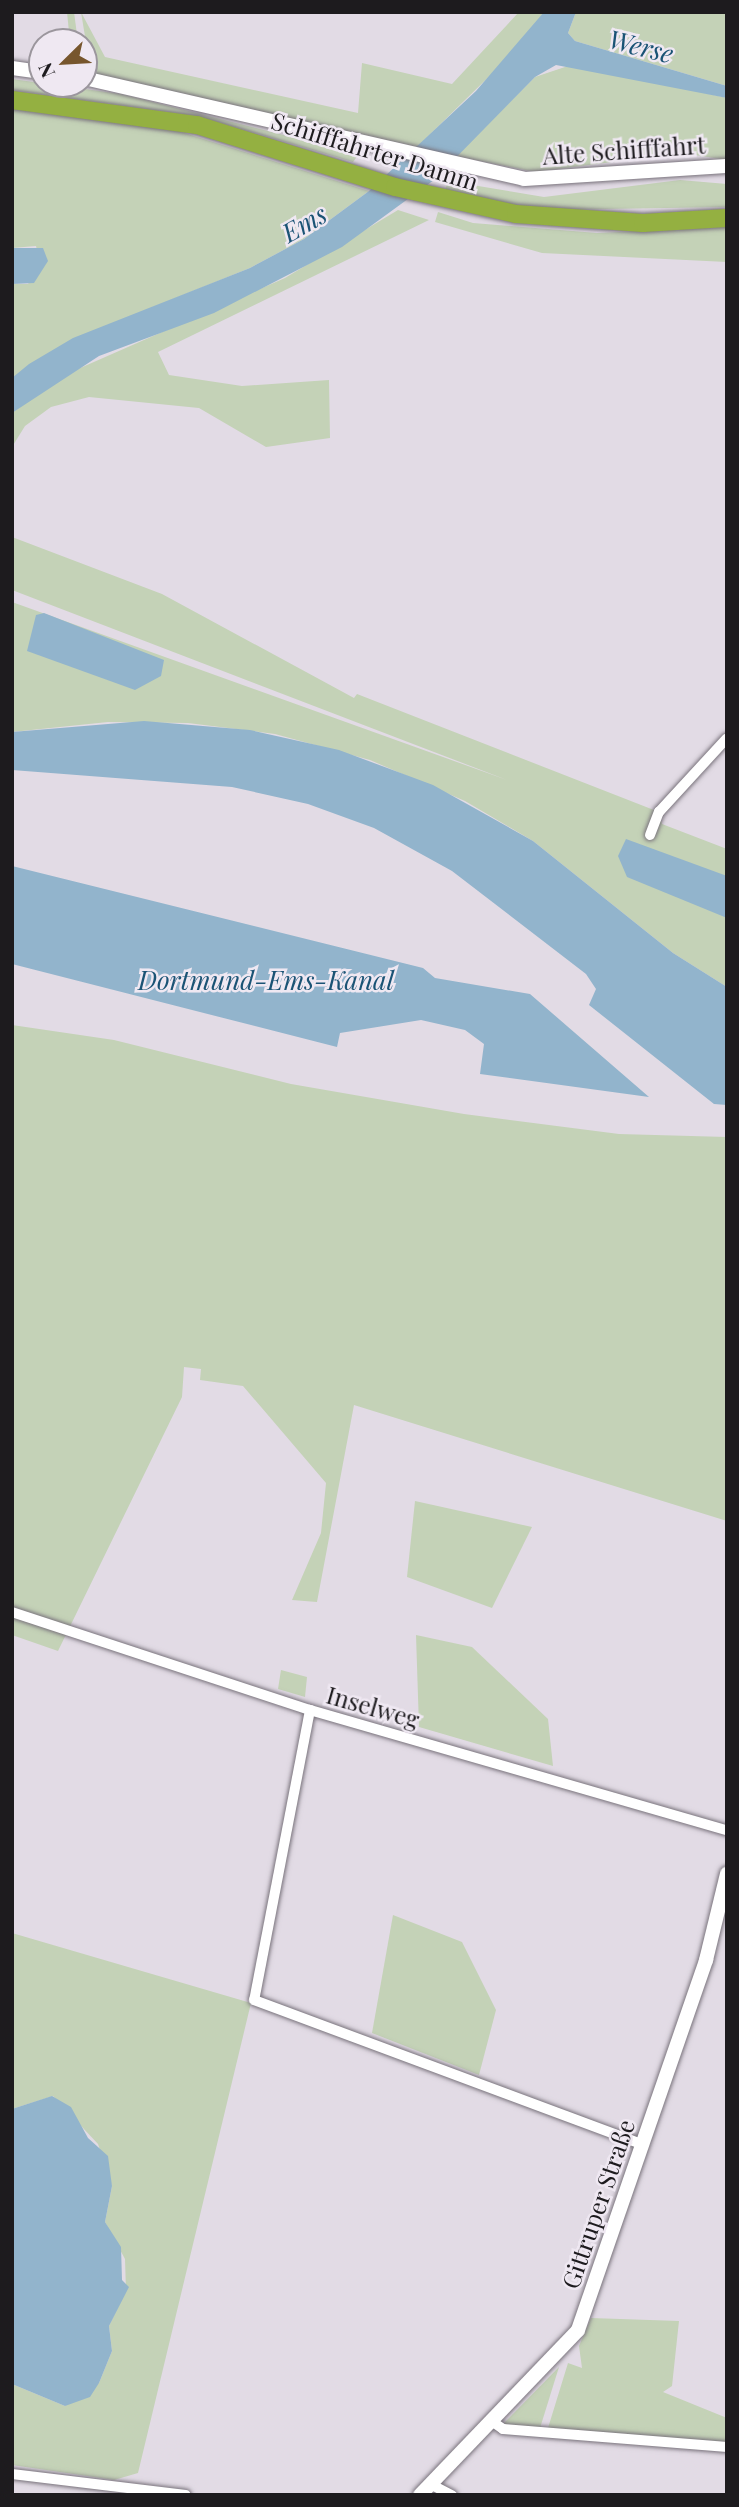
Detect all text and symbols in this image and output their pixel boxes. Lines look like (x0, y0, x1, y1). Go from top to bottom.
water label: Werse (605, 23, 677, 69)
north arrow (28, 28, 98, 98)
text: N (31, 59, 60, 82)
street label: Schifffahrter Damm (268, 106, 482, 196)
street label: Alte Schifffahrt (542, 130, 706, 170)
water label: Ems (276, 198, 332, 248)
water label: Dortmund-Ems-Kanal (138, 964, 394, 996)
street label: Inselweg (323, 1680, 423, 1734)
street label: Gittruper Straße (555, 2115, 641, 2293)

